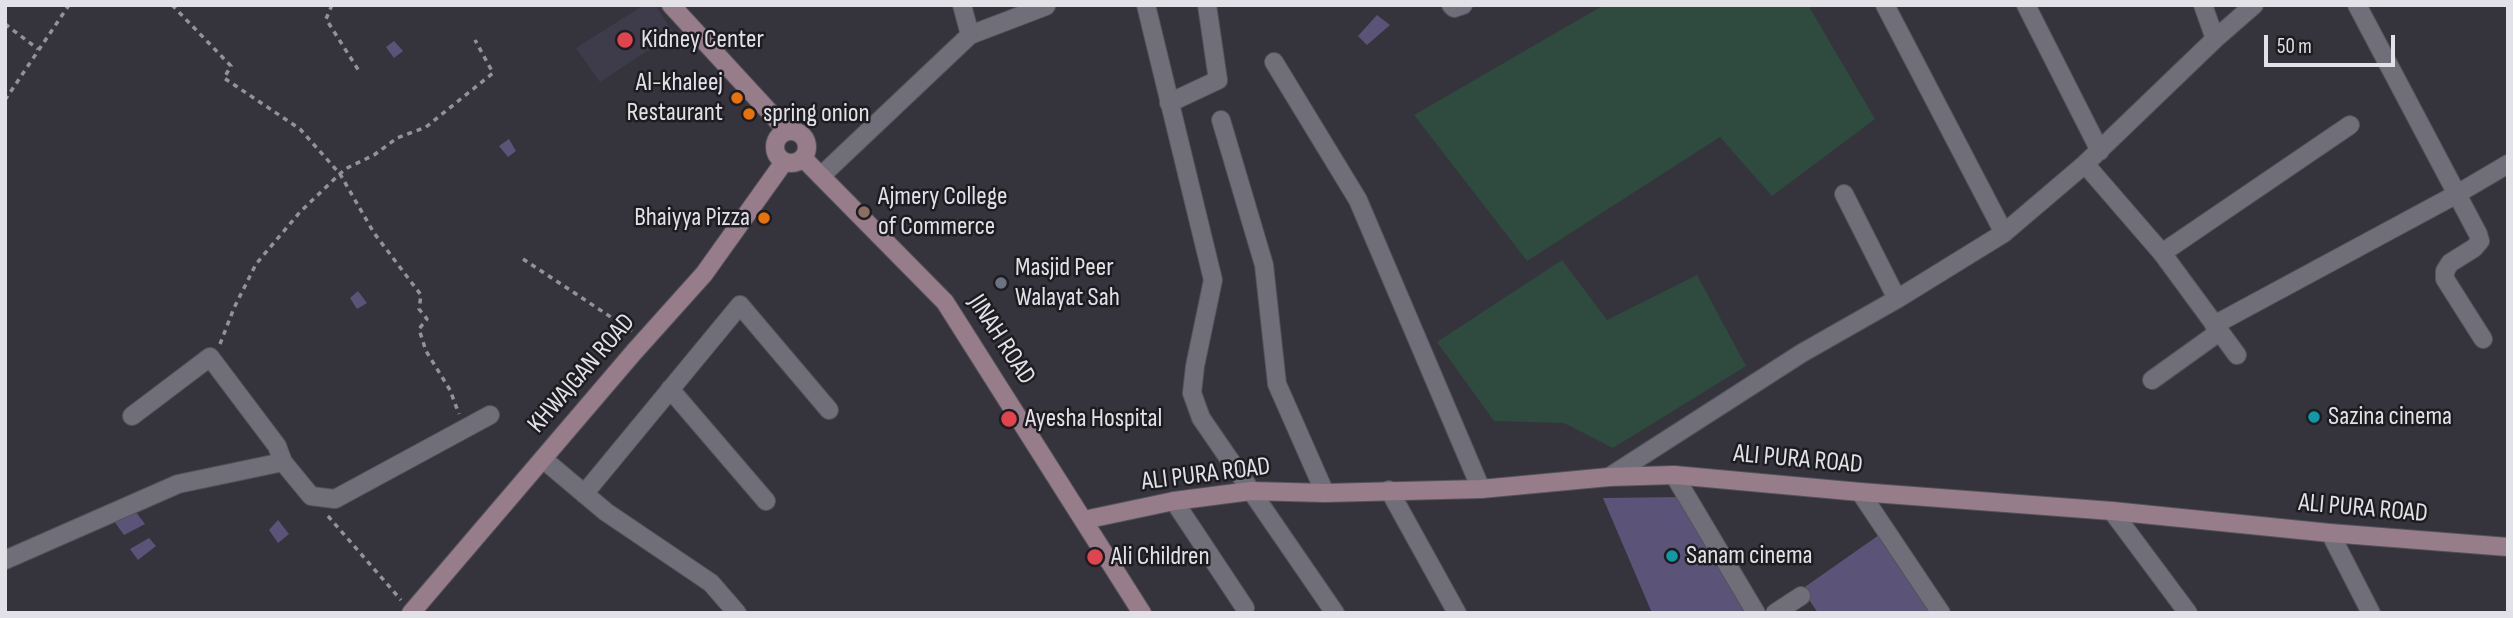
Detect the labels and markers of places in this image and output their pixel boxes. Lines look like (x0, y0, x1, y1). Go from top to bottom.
place label: Kidney Center (641, 24, 764, 56)
marker: Kidney Center (615, 30, 635, 50)
place label: Al-khaleej Restaurant (627, 67, 723, 128)
marker: Al-khaleej Restaurant (729, 90, 745, 106)
place label: spring onion (763, 98, 870, 130)
marker: spring onion (741, 106, 757, 122)
place label: Ajmery College of Commerce (878, 181, 1007, 242)
place label: Bhaiyya Pizza (634, 202, 750, 234)
marker: Ajmery College of Commerce (856, 204, 872, 220)
marker: Bhaiyya Pizza (756, 210, 772, 226)
place label: Masjid Peer Walayat Sah (1015, 252, 1120, 314)
marker: Masjid Peer Walayat Sah (993, 275, 1009, 291)
place label: Sazina cinema (2328, 401, 2452, 433)
place label: Ayesha Hospital (1025, 403, 1162, 435)
marker: Ayesha Hospital (999, 409, 1019, 429)
marker: Sazina cinema (2306, 409, 2322, 425)
place label: Sanam cinema (1686, 540, 1813, 572)
place label: Ali Children (1111, 541, 1210, 573)
marker: Ali Children (1085, 547, 1105, 567)
marker: Sanam cinema (1664, 548, 1680, 564)

